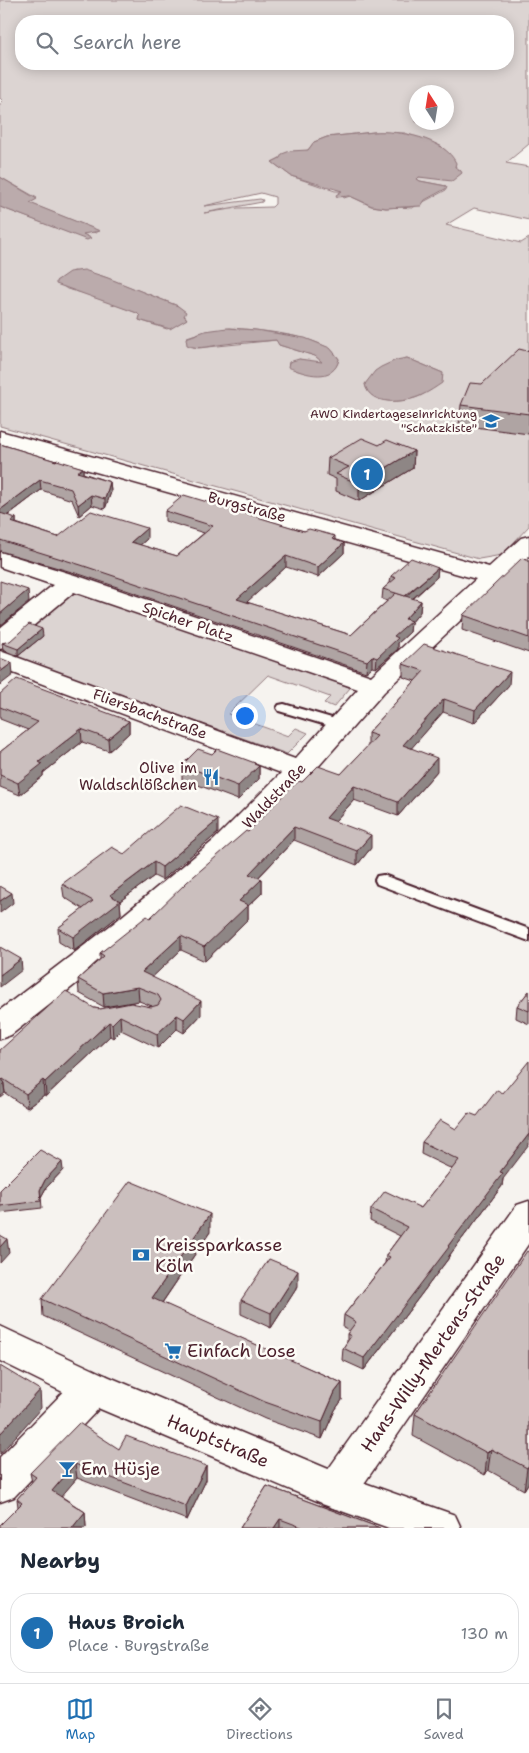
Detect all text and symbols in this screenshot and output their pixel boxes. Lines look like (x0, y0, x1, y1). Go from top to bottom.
search box (15, 15, 514, 70)
icon: search (33, 29, 61, 57)
text: Search here (73, 30, 182, 55)
north arrow (409, 85, 454, 130)
place label: AWO Kindertageseinrichtung "Schatzkiste" (310, 406, 477, 436)
school or university icon: AWO Kindertageseinrichtung "Schatzkiste" (481, 411, 501, 431)
pin: 1 (351, 455, 383, 493)
street label: Burgstraße (206, 487, 288, 527)
street label: Spicher Platz (140, 597, 236, 647)
street label: Fliersbachstraße (90, 684, 210, 744)
your location (232, 703, 258, 729)
place label: Olive im Waldschlößchen (79, 758, 197, 795)
street label: Waldstraße (238, 759, 310, 833)
restaurant icon: Olive im Waldschlößchen (201, 767, 221, 787)
place label: Kreissparkasse Köln (155, 1233, 282, 1278)
bank icon: Kreissparkasse Köln (131, 1245, 151, 1265)
street label: Hans-Willy-Mertens-Straße (355, 1249, 511, 1457)
place label: Einfach Lose (187, 1339, 296, 1363)
supermarket icon: Einfach Lose (163, 1341, 183, 1361)
street label: Hauptstraße (163, 1409, 273, 1473)
place label: Em Hüsje (81, 1457, 160, 1481)
bar icon: Em Hüsje (57, 1459, 77, 1479)
text: Nearby (20, 1547, 100, 1575)
text: Haus Broich (68, 1610, 185, 1635)
text: 1 (33, 1623, 41, 1644)
text: 130 m (461, 1623, 508, 1644)
text: Place · Burgstraße (68, 1635, 210, 1656)
tab: Map (65, 1695, 95, 1743)
tab: Directions (226, 1695, 293, 1743)
tab: Saved (424, 1695, 464, 1743)

